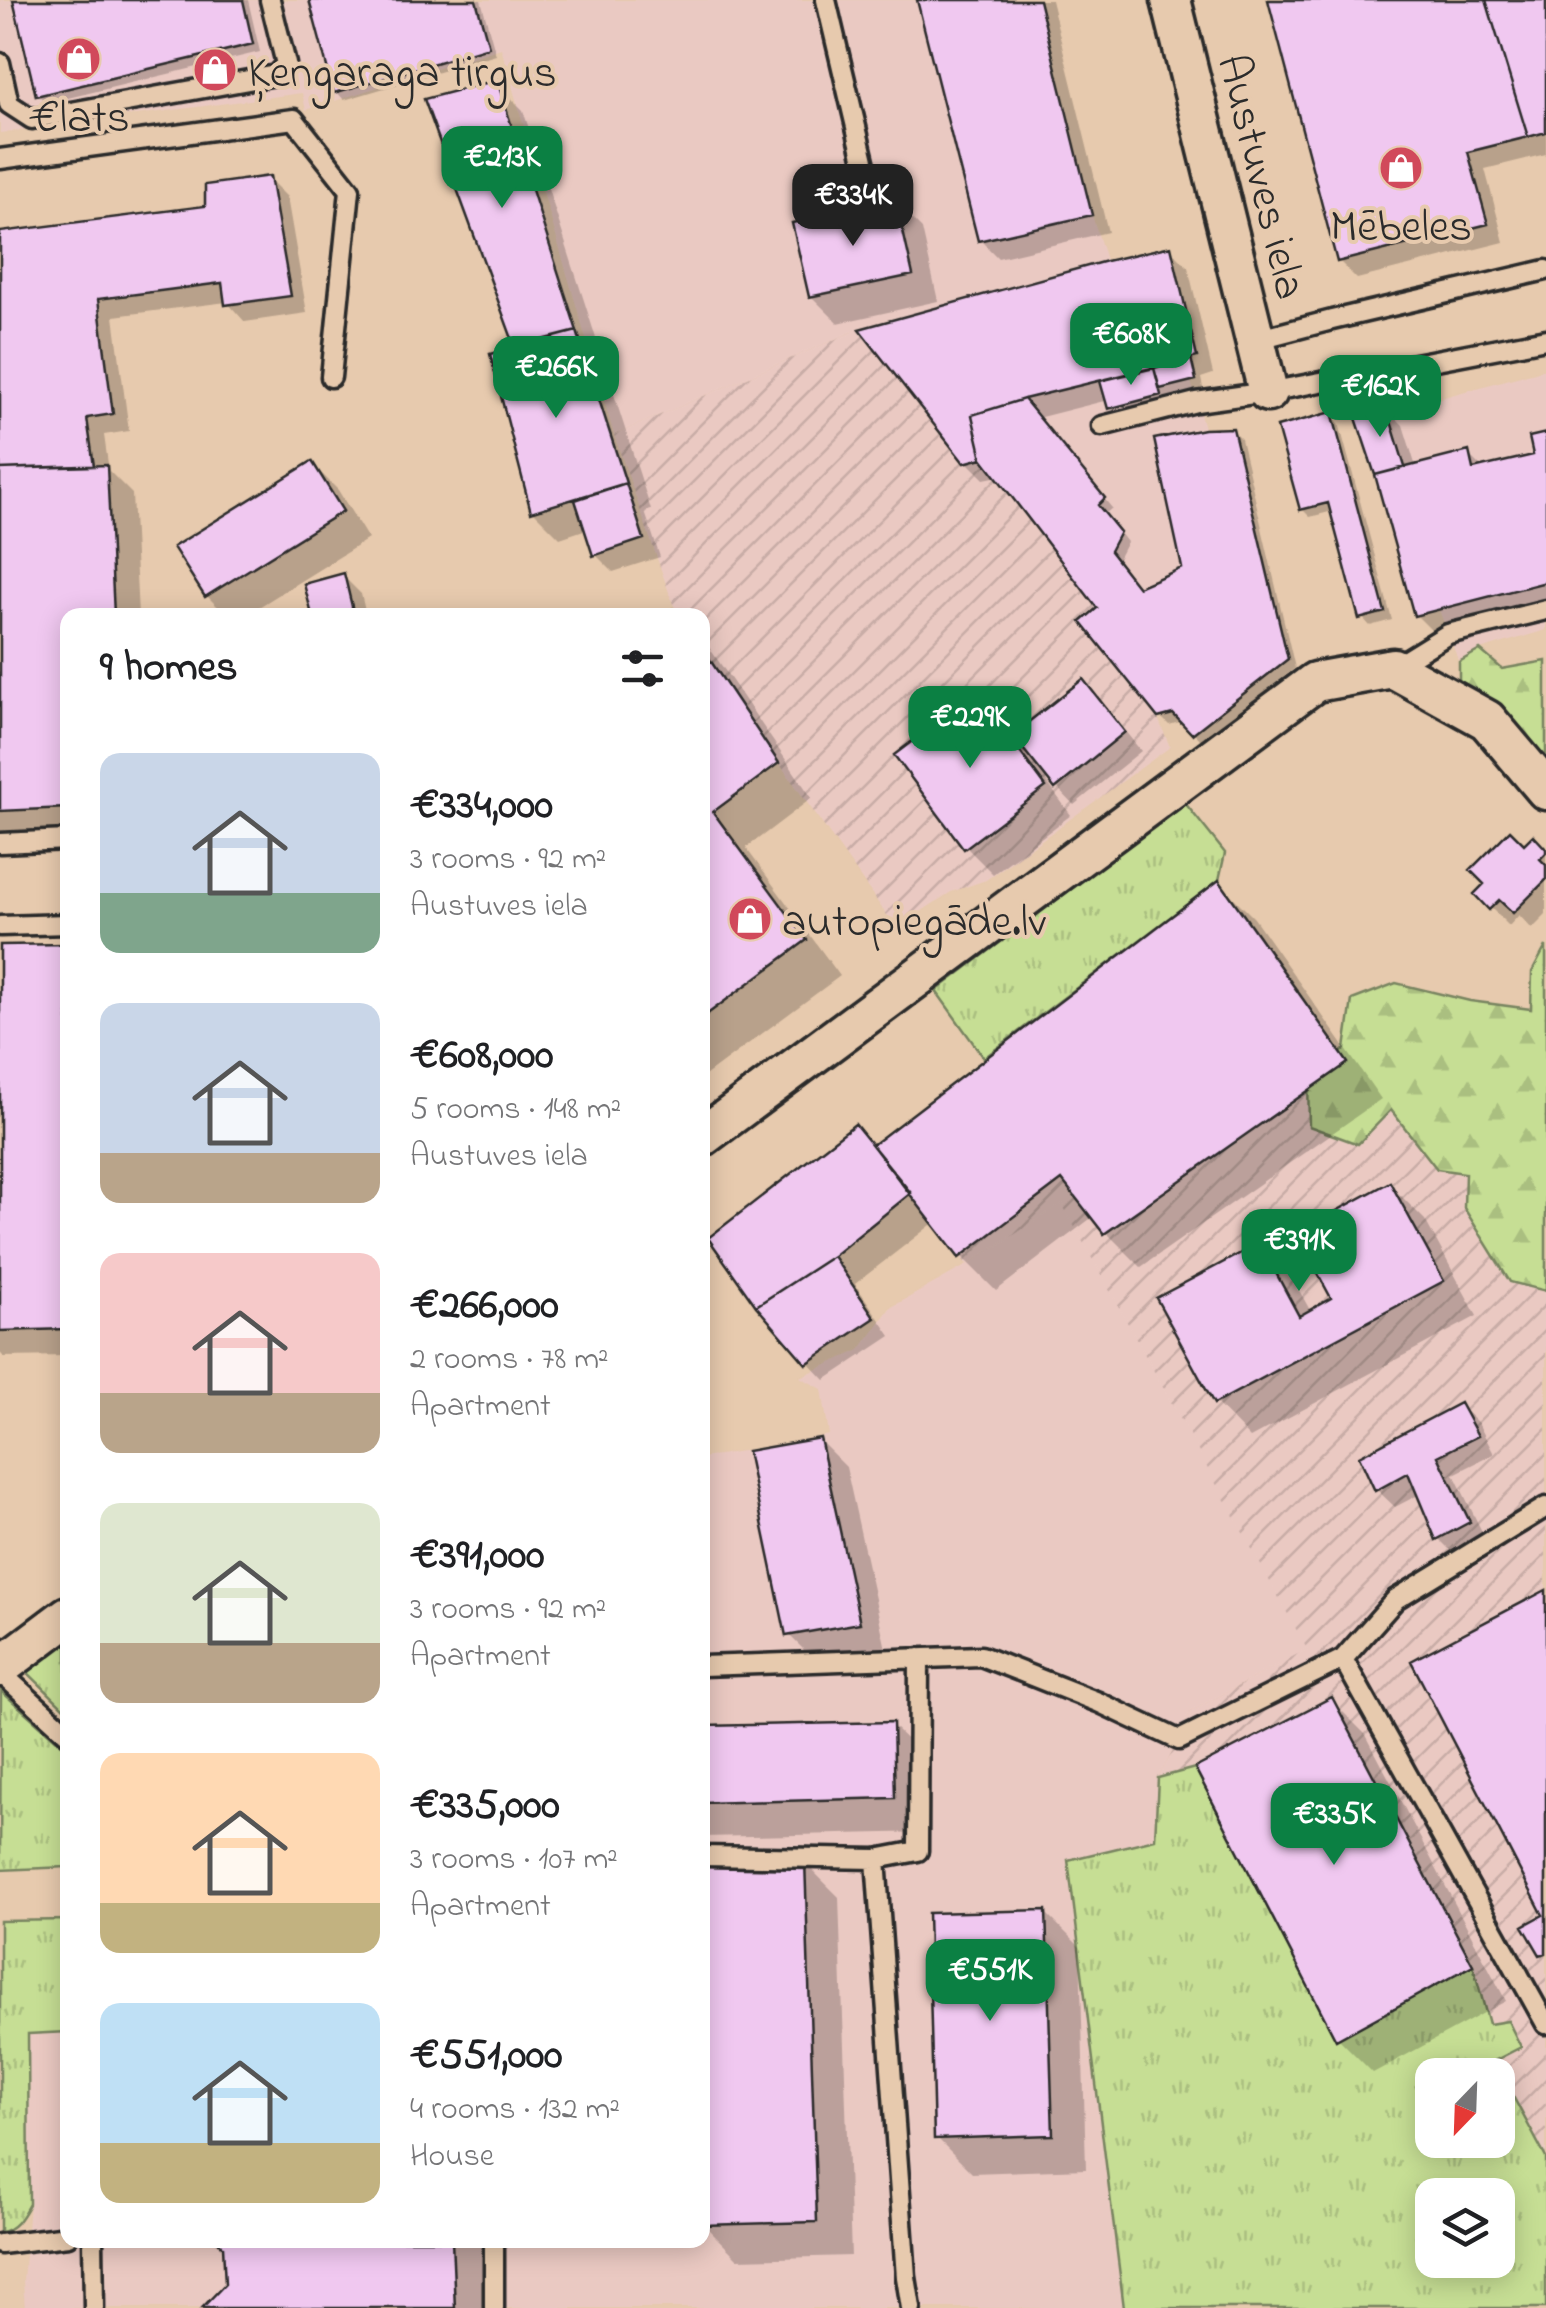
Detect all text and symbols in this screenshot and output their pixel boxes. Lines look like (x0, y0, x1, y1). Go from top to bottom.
shop icon: €lats (56, 36, 102, 82)
place label: Ķengaraga tirgus (248, 42, 557, 109)
shop icon: Ķengaraga tirgus (192, 47, 238, 93)
street label: Austuves iela (1197, 48, 1321, 307)
place label: €lats (28, 87, 130, 153)
pin: €213K (432, 126, 572, 211)
text: €213K (463, 135, 541, 182)
shop icon: Mēbeles (1378, 145, 1424, 191)
pin: €334K (783, 164, 923, 249)
text: €334K (814, 173, 892, 220)
place label: Mēbeles (1330, 196, 1472, 262)
pin: €608K (1061, 303, 1201, 388)
text: €608K (1092, 312, 1170, 359)
pin: €266K (486, 336, 626, 421)
text: €266K (515, 345, 597, 392)
pin: €162K (1310, 355, 1450, 440)
text: €162K (1341, 364, 1419, 411)
text: 9 homes (100, 638, 238, 699)
icon: filters (615, 641, 670, 696)
pin: €229K (900, 686, 1040, 771)
text: €229K (930, 695, 1010, 742)
text: €334,000 (410, 776, 553, 837)
icon: home (180, 793, 300, 913)
text: 3 rooms · 92 m² (410, 837, 606, 884)
text: Austuves iela (410, 884, 588, 931)
place label: autopiegāde.lv (782, 891, 1046, 958)
shop icon: autopiegāde.lv (727, 896, 773, 942)
text: €608,000 (410, 1026, 553, 1087)
icon: home (180, 1043, 300, 1163)
text: 5 rooms · 148 m² (410, 1087, 621, 1134)
text: Austuves iela (410, 1134, 588, 1181)
pin: €391K (1229, 1209, 1369, 1294)
text: €391K (1264, 1218, 1334, 1265)
text: €266,000 (410, 1276, 559, 1337)
icon: home (180, 1293, 300, 1413)
text: 2 rooms · 78 m² (410, 1337, 609, 1384)
text: Apartment (410, 1384, 551, 1431)
text: €391,000 (410, 1526, 544, 1587)
icon: home (180, 1543, 300, 1663)
text: 3 rooms · 92 m² (410, 1587, 606, 1634)
text: Apartment (410, 1634, 551, 1681)
text: €335,000 (410, 1776, 560, 1837)
pin: €335K (1264, 1783, 1404, 1868)
text: €335K (1293, 1792, 1375, 1839)
icon: home (180, 1793, 300, 1913)
text: 3 rooms · 107 m² (410, 1837, 618, 1884)
text: Apartment (410, 1884, 551, 1931)
pin: €551K (920, 1939, 1060, 2024)
text: €551K (948, 1948, 1032, 1995)
text: €551,000 (410, 2026, 562, 2087)
icon: home (180, 2043, 300, 2163)
north arrow (1415, 2058, 1515, 2158)
map controls (1415, 2058, 1515, 2278)
text: 4 rooms · 132 m² (410, 2087, 620, 2134)
text: House (410, 2134, 494, 2181)
button: layers (1415, 2178, 1515, 2278)

